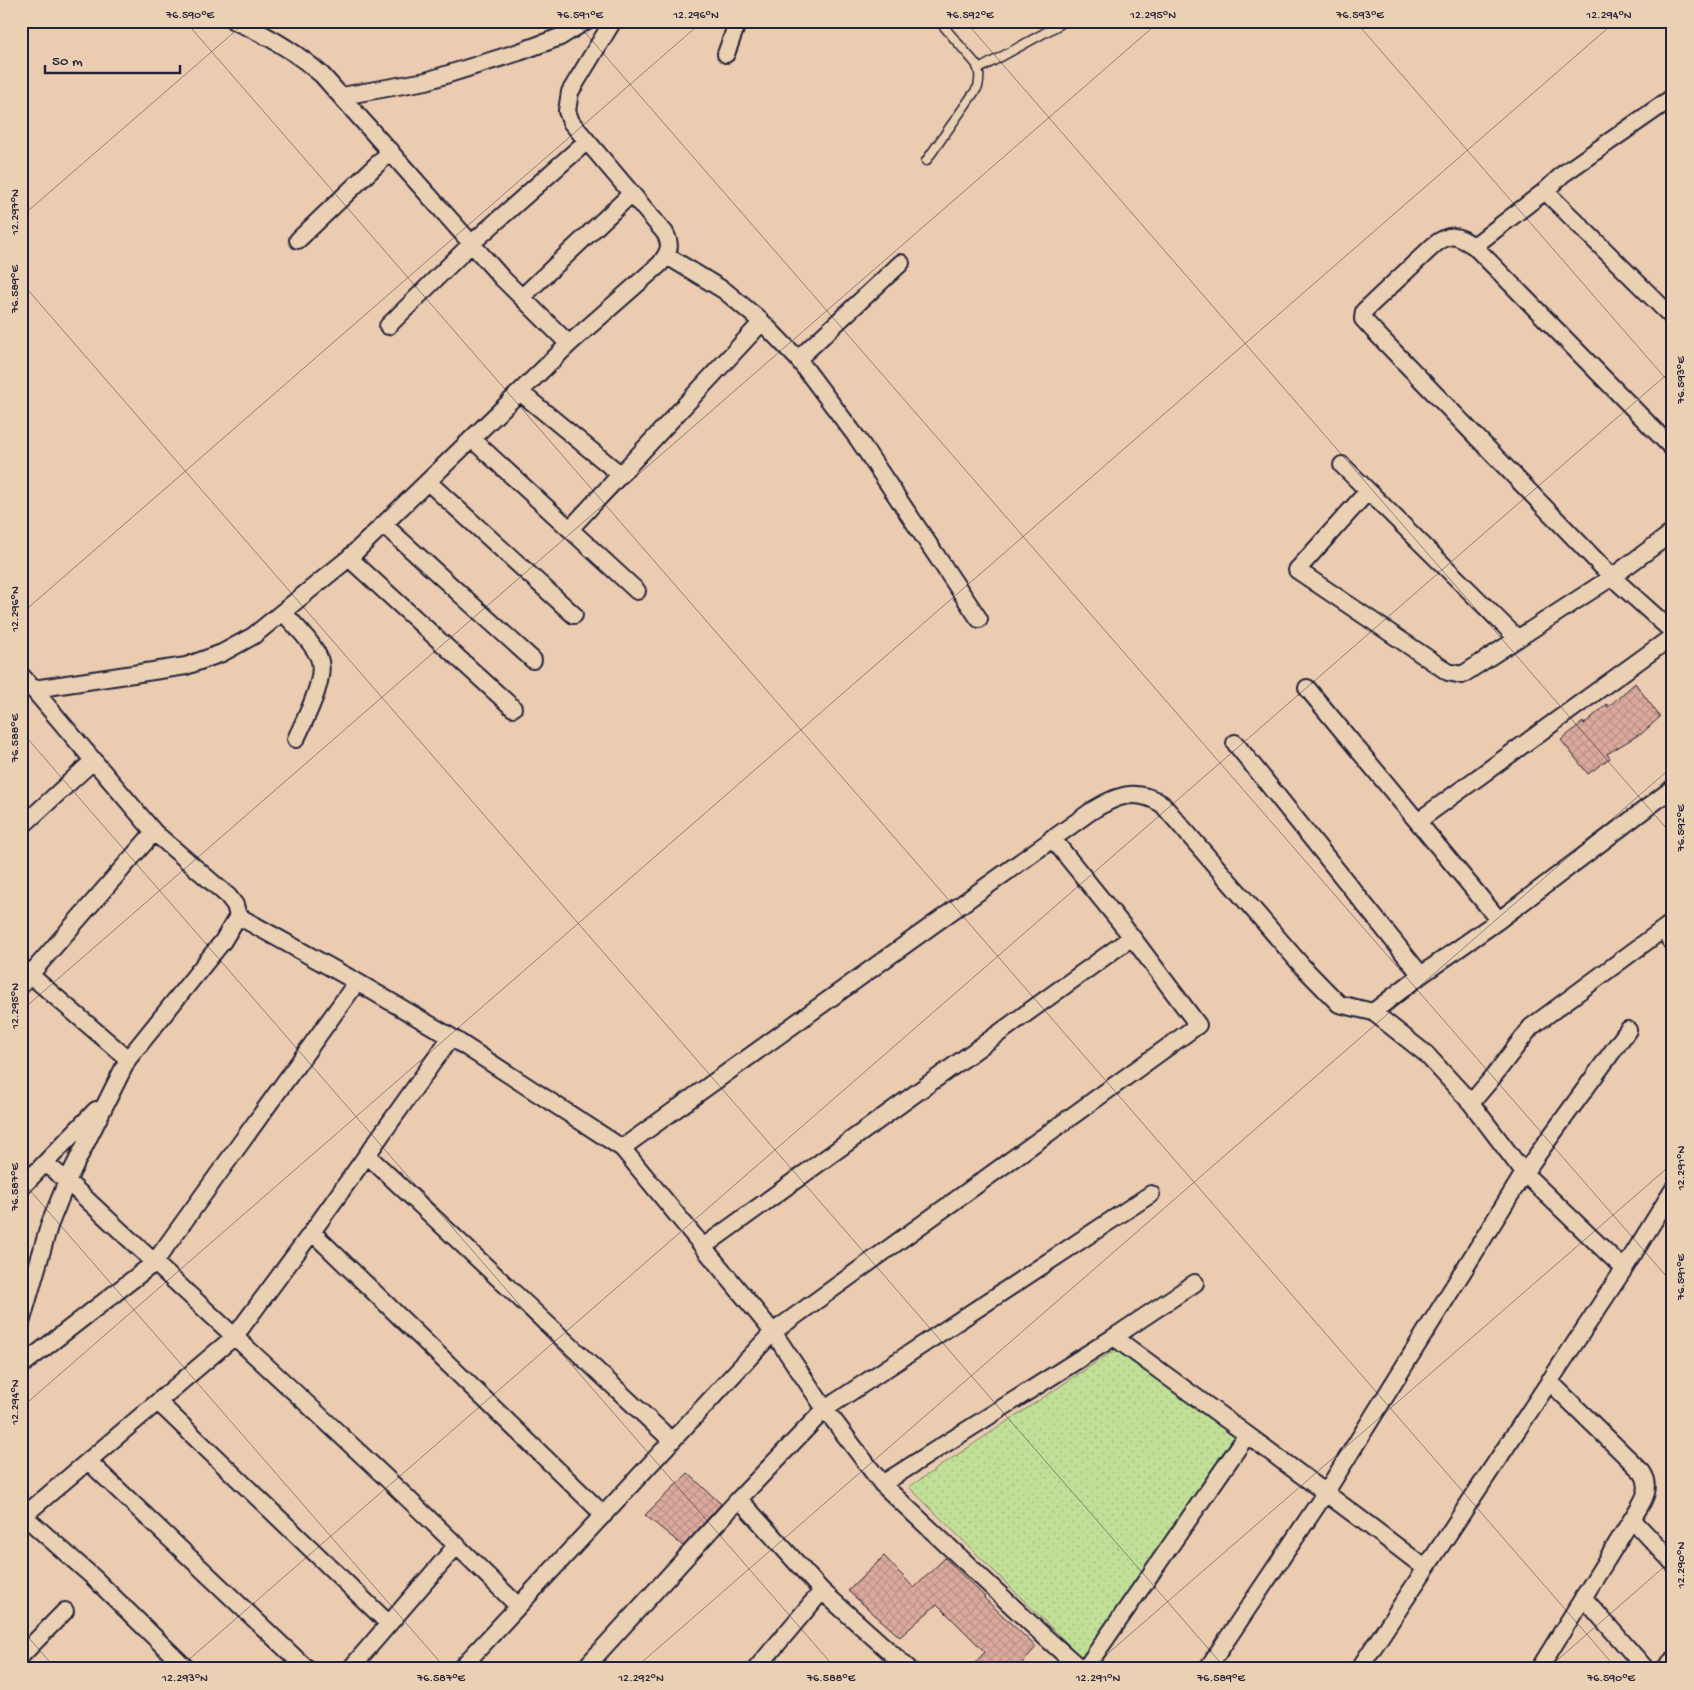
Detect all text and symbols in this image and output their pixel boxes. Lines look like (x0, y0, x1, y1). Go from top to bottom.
text: 76.590°E (165, 9, 215, 23)
text: 76.591°E (556, 9, 604, 23)
text: 12.296°N (672, 9, 719, 23)
text: 76.592°E (945, 9, 994, 23)
text: 12.295°N (1129, 9, 1176, 23)
text: 76.593°E (1335, 9, 1384, 23)
text: 12.294°N (1585, 9, 1632, 23)
scale bar (45, 42, 180, 74)
text: 50 m (52, 53, 83, 71)
text: 12.297°N (9, 189, 23, 236)
text: 76.589°E (9, 265, 23, 314)
text: 76.593°E (1675, 356, 1689, 405)
text: 12.296°N (9, 586, 23, 633)
text: 76.588°E (9, 713, 23, 763)
text: 76.592°E (1675, 804, 1689, 853)
text: 12.295°N (9, 983, 23, 1030)
text: 12.291°N (1675, 1146, 1689, 1191)
text: 76.587°E (9, 1162, 23, 1212)
text: 76.591°E (1675, 1253, 1689, 1301)
text: 12.294°N (9, 1379, 23, 1426)
text: 12.290°N (1675, 1542, 1689, 1589)
text: 12.293°N (161, 1672, 208, 1686)
text: 76.587°E (416, 1672, 466, 1686)
text: 12.292°N (617, 1672, 664, 1686)
text: 76.588°E (806, 1672, 856, 1686)
text: 12.291°N (1075, 1672, 1120, 1686)
text: 76.589°E (1196, 1672, 1245, 1686)
text: 76.590°E (1586, 1672, 1636, 1686)

